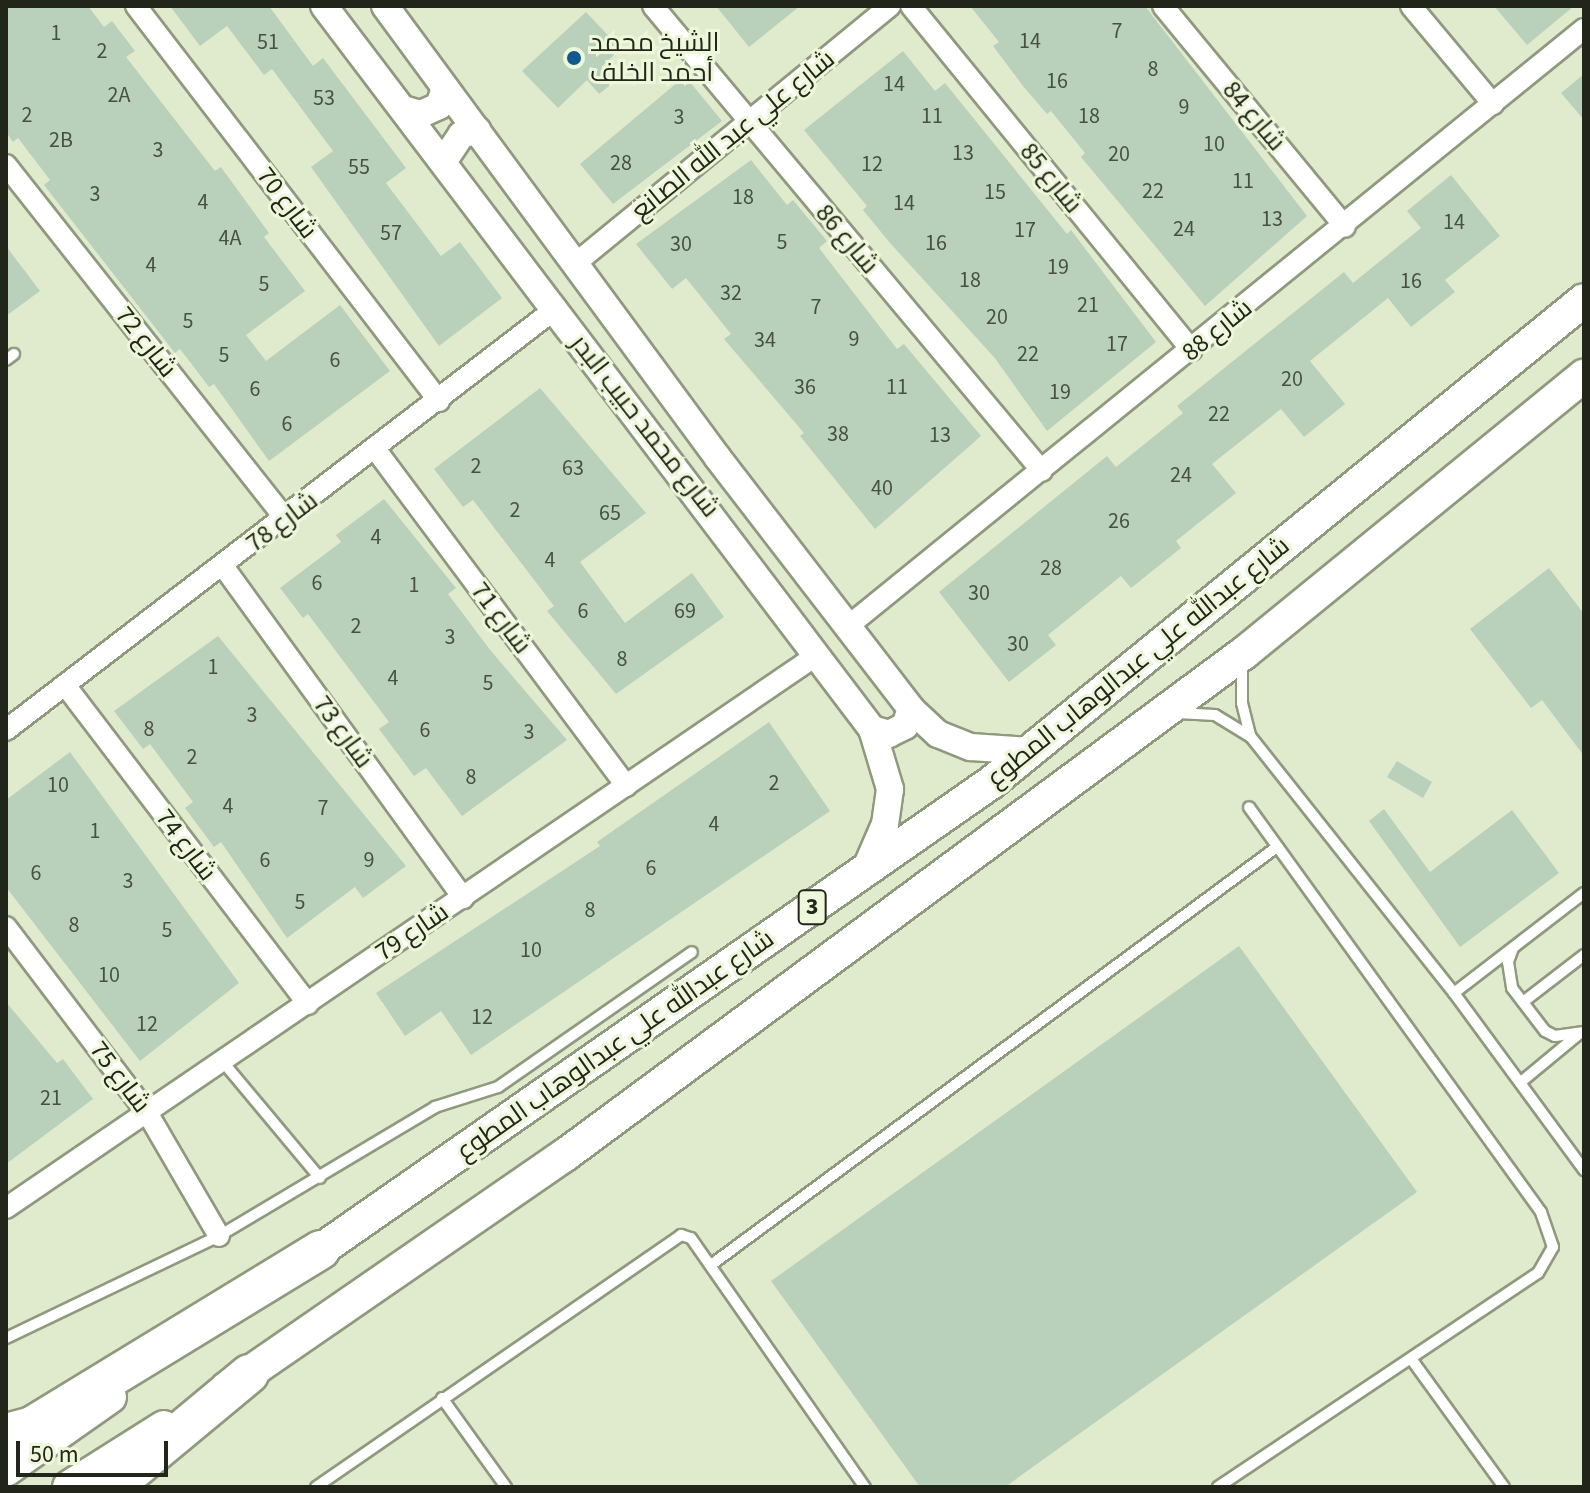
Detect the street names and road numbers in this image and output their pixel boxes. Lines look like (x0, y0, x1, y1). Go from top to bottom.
street label: شارع علي عبد الله الصانع (625, 43, 841, 227)
street label: شارع 84 (1216, 75, 1292, 157)
street label: شارع 85 (1013, 137, 1089, 219)
street label: شارع 70 (250, 161, 324, 245)
street label: شارع 86 (809, 198, 885, 280)
street label: شارع 88 (1176, 292, 1258, 368)
street label: شارع 72 (109, 300, 183, 384)
street label: شارع محمد حبيب البدر (564, 328, 726, 524)
street label: شارع 78 (240, 485, 324, 559)
street label: شارع عبدالله علي عبدالوهاب المطوع (980, 530, 1296, 794)
street label: شارع 71 (464, 576, 538, 660)
street label: شارع 73 (306, 690, 380, 774)
street label: شارع 74 (149, 803, 223, 887)
road number: 3 (796, 887, 828, 927)
street label: شارع 79 (370, 896, 454, 968)
street label: شارع عبدالله علي عبدالوهاب المطوع (450, 923, 780, 1167)
street label: شارع 75 (83, 1035, 157, 1119)

